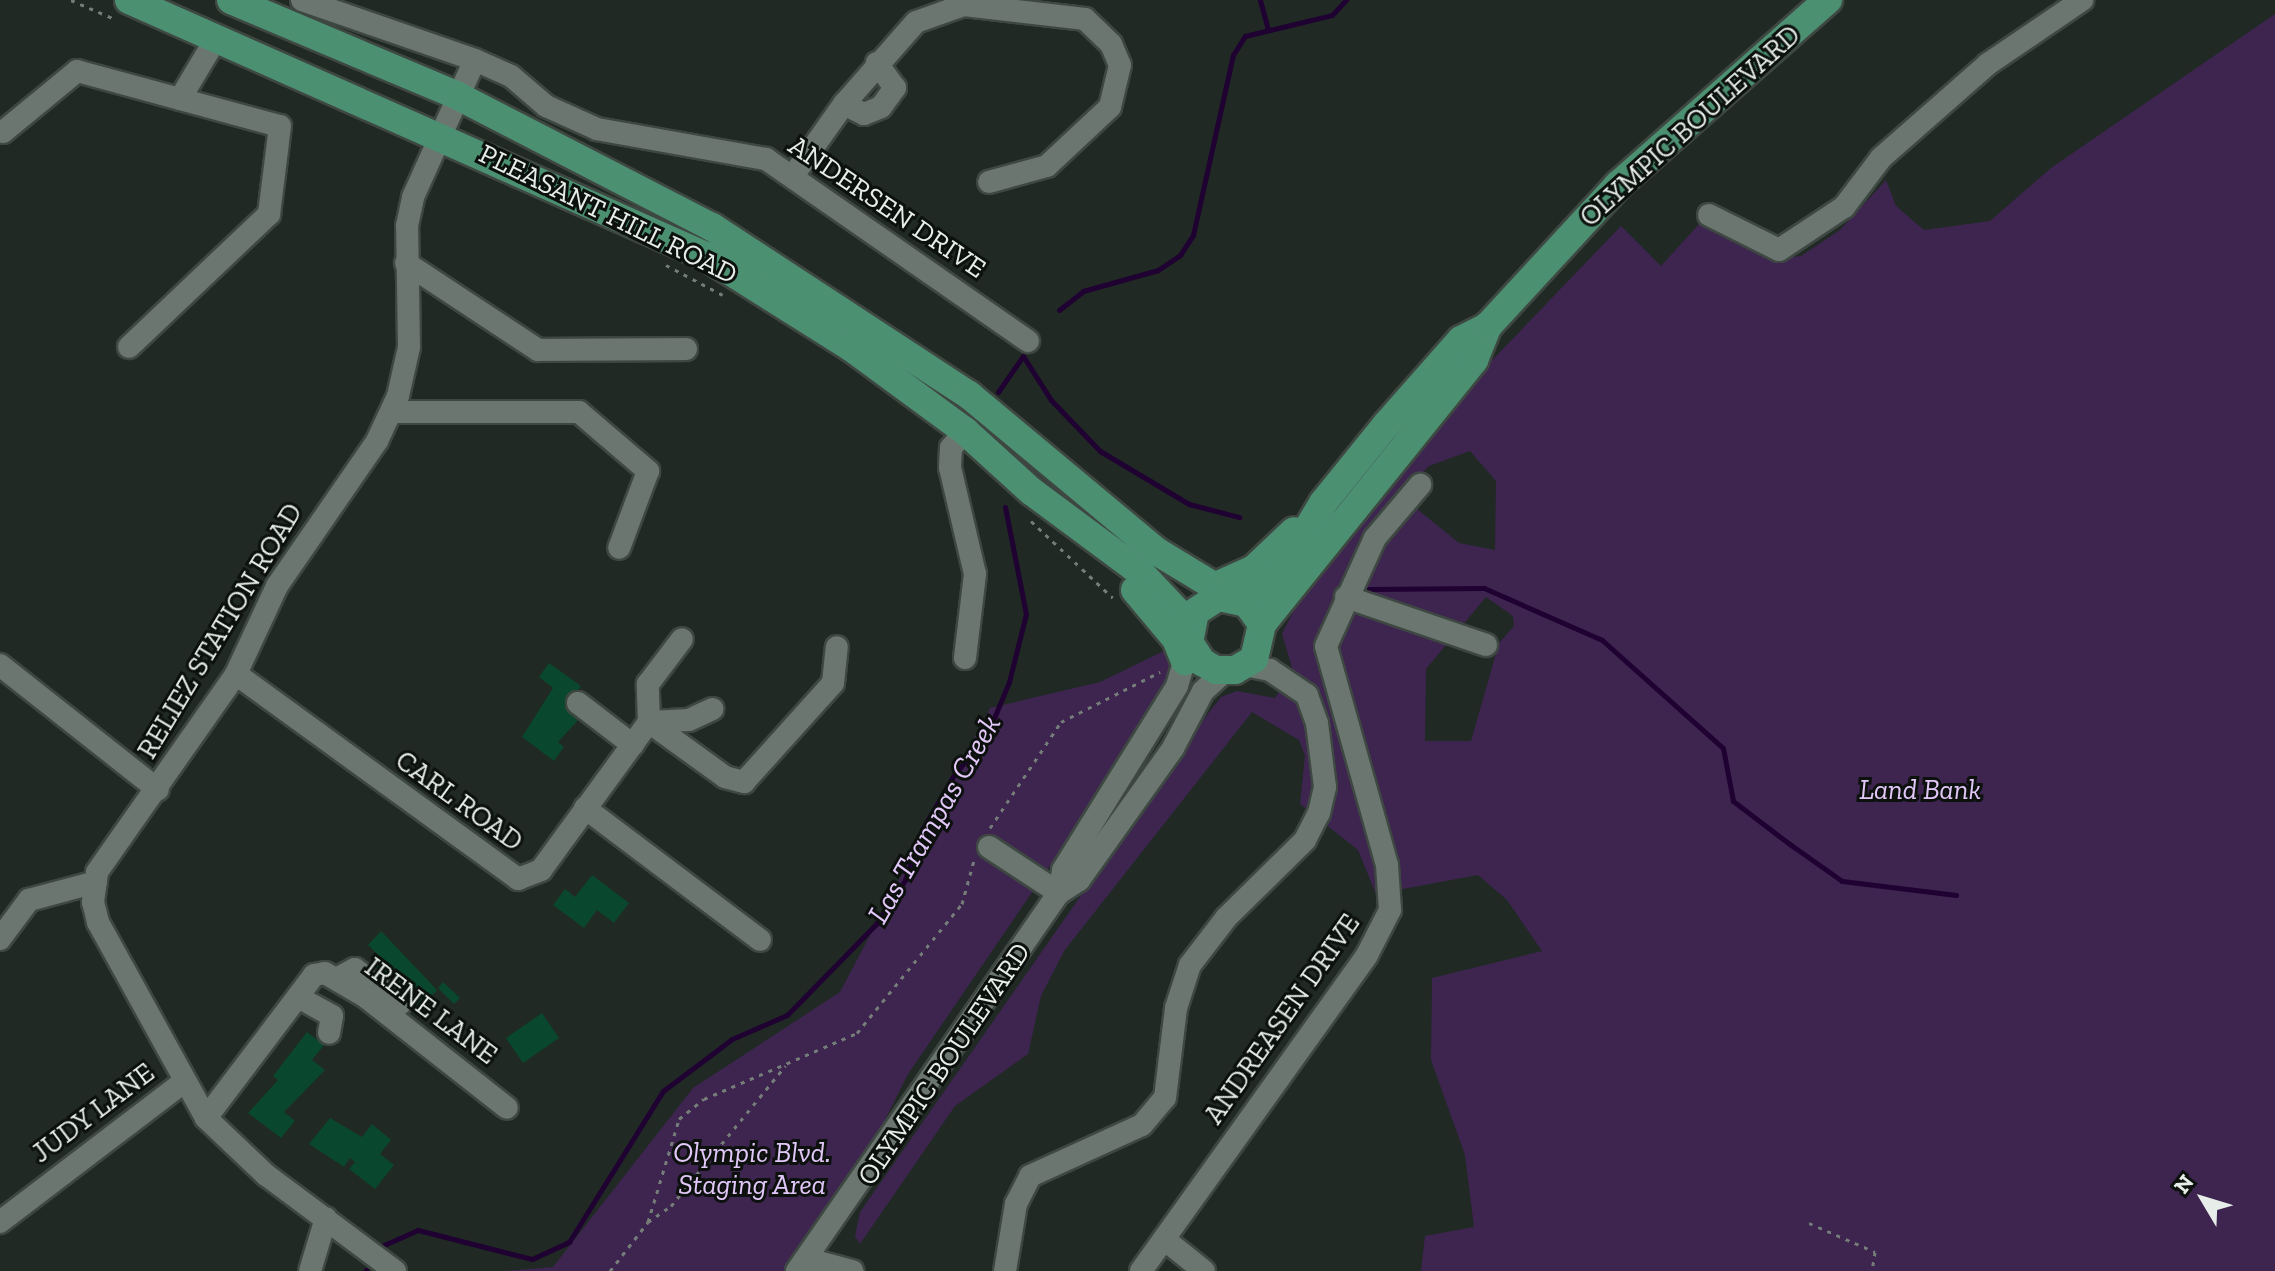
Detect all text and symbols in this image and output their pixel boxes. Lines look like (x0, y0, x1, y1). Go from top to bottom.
street label: OLYMPIC BOULEVARD (1573, 18, 1807, 234)
street label: ANDERSEN DRIVE (782, 129, 992, 285)
street label: PLEASANT HILL ROAD (473, 137, 743, 291)
street label: RELIEZ STATION ROAD (130, 497, 310, 765)
water label: Las Trampas Creek (860, 708, 1008, 930)
street label: CARL ROAD (389, 743, 529, 859)
park label: Land Bank (1859, 773, 1981, 807)
street label: ANDREASEN DRIVE (1197, 907, 1367, 1131)
street label: OLYMPIC BOULEVARD (850, 936, 1038, 1192)
street label: IRENE LANE (358, 950, 504, 1072)
street label: JUDY LANE (25, 1056, 161, 1170)
park label: Olympic Blvd. Staging Area (673, 1136, 831, 1202)
north arrow (2163, 1159, 2243, 1239)
text: N (2168, 1169, 2199, 1199)

